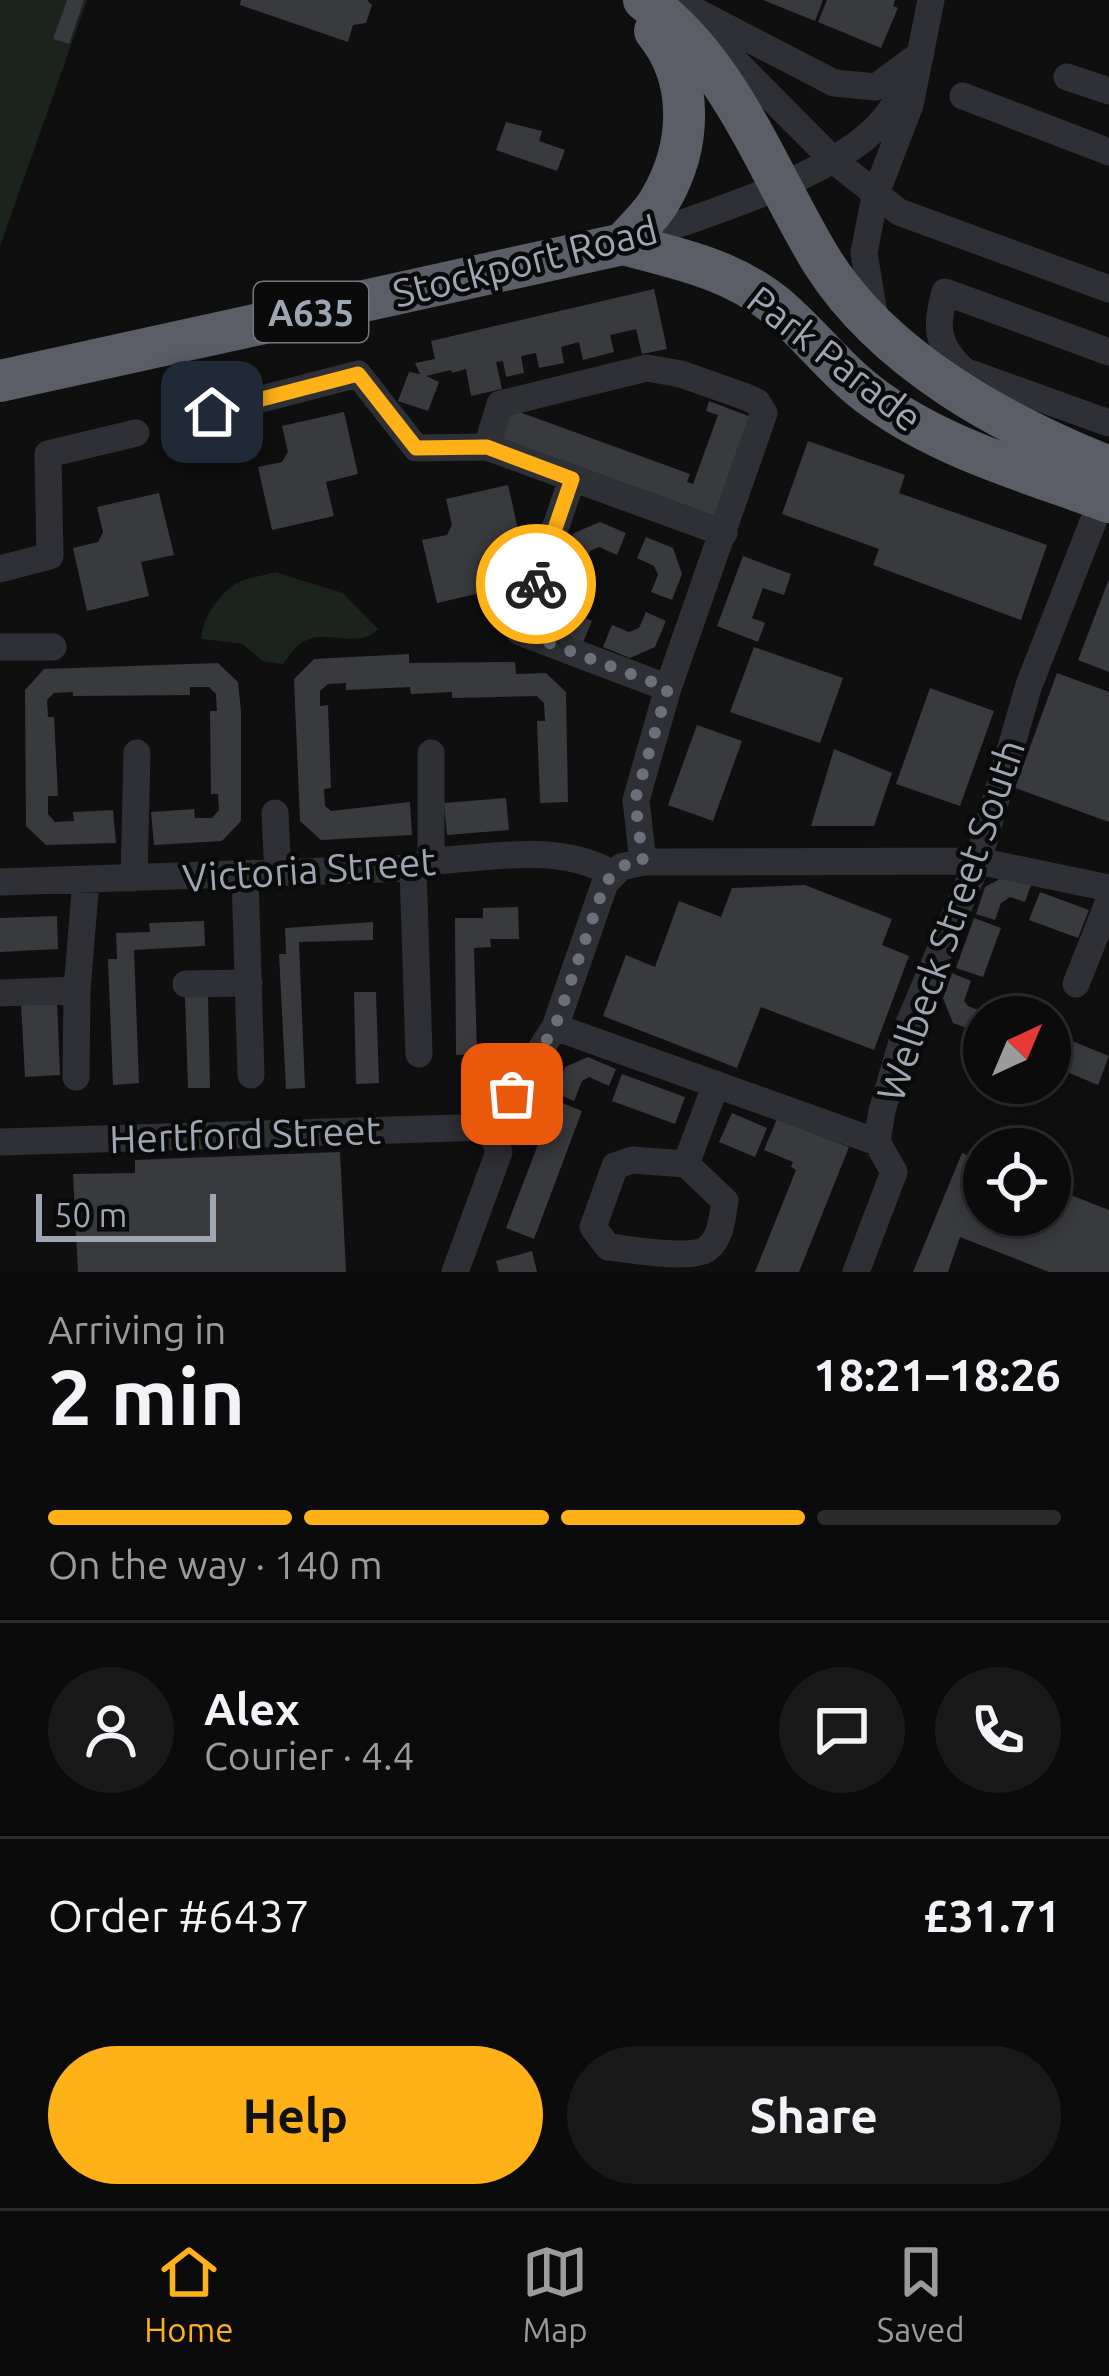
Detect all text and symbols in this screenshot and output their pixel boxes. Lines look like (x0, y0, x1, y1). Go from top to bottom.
street label: Stockport Road (388, 207, 662, 315)
street label: Park Parade (740, 277, 930, 439)
road number: A635 (254, 282, 368, 342)
pin (161, 361, 263, 463)
icon: home (179, 379, 245, 445)
courier (476, 524, 596, 644)
icon: bike (503, 551, 569, 617)
street label: Welbeck Street South (868, 734, 1032, 1106)
street label: Victoria Street (181, 839, 437, 899)
north arrow (963, 996, 1071, 1104)
map controls (963, 996, 1071, 1236)
pin (461, 1043, 563, 1145)
icon: bag (479, 1061, 545, 1127)
street label: Hertford Street (108, 1108, 382, 1160)
button: locate (963, 1128, 1071, 1236)
scale bar (36, 1188, 216, 1241)
text: 50 m (54, 1196, 127, 1233)
text: Arriving in (48, 1308, 226, 1351)
text: 18:21–18:26 (813, 1349, 1061, 1400)
text: 2 min (48, 1352, 245, 1440)
text: On the way · 140 m (48, 1543, 383, 1586)
button: person (48, 1667, 174, 1793)
button: chat (779, 1667, 905, 1793)
button: phone (935, 1667, 1061, 1793)
text: Alex (204, 1683, 300, 1734)
text: Courier · 4.4 (204, 1734, 415, 1777)
text: Order #6437 (48, 1890, 310, 1941)
text: £31.71 (923, 1890, 1061, 1941)
button: Help (48, 2046, 543, 2184)
button: Share (567, 2046, 1061, 2184)
tab: Home (144, 2239, 233, 2348)
tab: Map (522, 2239, 588, 2348)
tab: Saved (877, 2239, 965, 2348)

